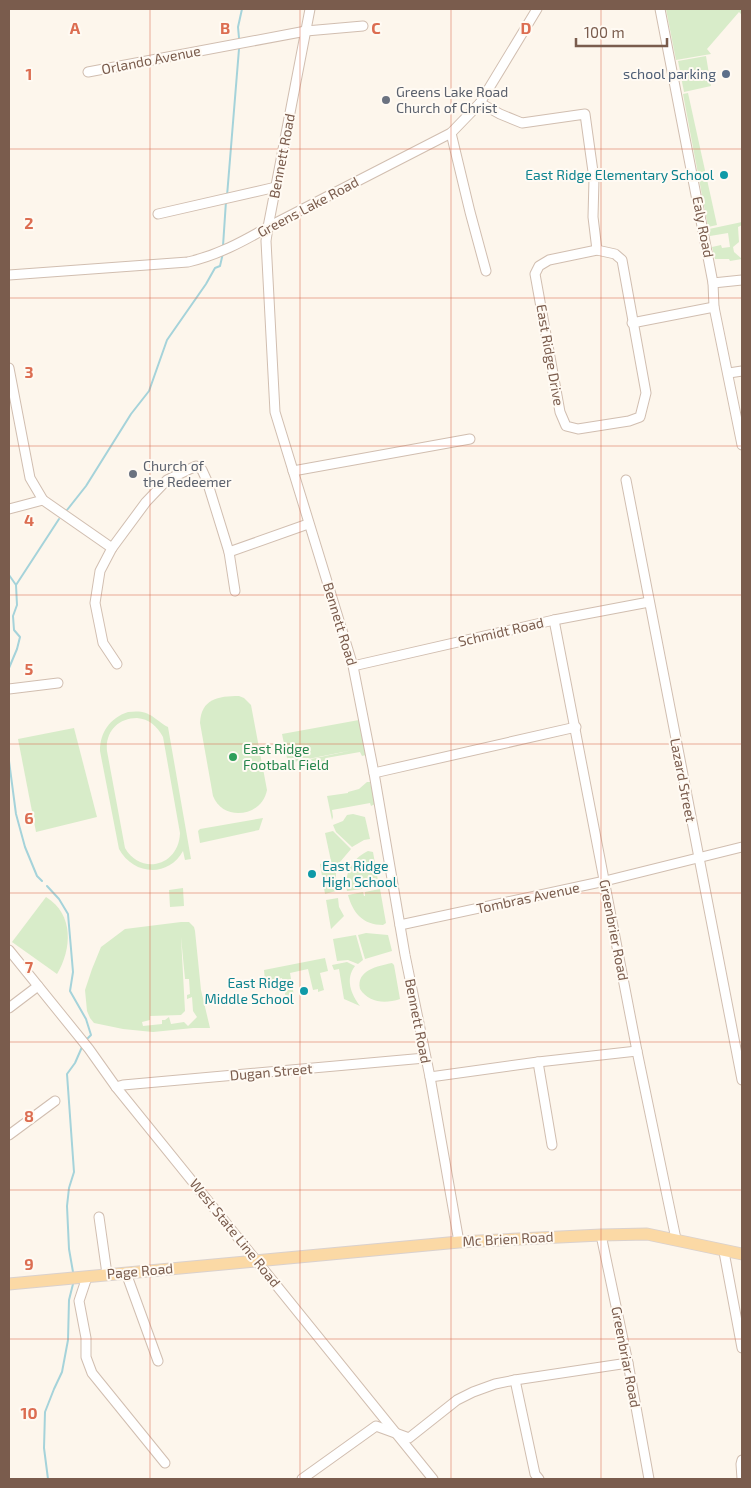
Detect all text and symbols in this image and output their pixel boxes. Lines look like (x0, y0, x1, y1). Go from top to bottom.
scale bar (576, 15, 667, 47)
text: A (70, 18, 81, 37)
text: B (220, 18, 230, 37)
text: C (371, 18, 381, 37)
text: D (521, 18, 532, 37)
text: 100 m (584, 23, 625, 41)
street label: Orlando Avenue (100, 42, 202, 77)
text: 1 (26, 64, 32, 83)
place label: school parking (623, 65, 716, 82)
marker: school parking (720, 68, 732, 80)
place label: Greens Lake Road Church of Christ (396, 83, 508, 116)
marker: Greens Lake Road Church of Christ (380, 94, 392, 106)
street label: Bennett Road (265, 112, 298, 200)
place label: East Ridge Elementary School (525, 166, 715, 183)
marker: East Ridge Elementary School (718, 169, 730, 181)
street label: Greens Lake Road (254, 173, 361, 240)
street label: Ealy Road (689, 195, 718, 259)
text: 2 (24, 213, 34, 232)
street label: East Ridge Drive (533, 303, 568, 407)
text: 3 (24, 362, 34, 381)
place label: Church of the Redeemer (143, 457, 232, 490)
marker: Church of the Redeemer (127, 468, 139, 480)
text: 4 (24, 510, 34, 529)
street label: Bennett Road (320, 580, 361, 667)
street label: Schmidt Road (456, 613, 545, 650)
text: 5 (25, 659, 34, 678)
street label: Lazard Street (667, 736, 700, 823)
place label: East Ridge Football Field (243, 740, 329, 773)
marker: East Ridge Football Field (227, 751, 239, 763)
text: 6 (24, 808, 34, 827)
place label: East Ridge High School (322, 857, 398, 890)
marker: East Ridge High School (306, 868, 318, 880)
street label: Tombras Avenue (475, 878, 581, 917)
street label: Greenbrier Road (596, 878, 633, 982)
text: 7 (25, 957, 34, 976)
place label: East Ridge Middle School (205, 974, 295, 1007)
street label: Bennett Road (402, 977, 435, 1065)
marker: East Ridge Middle School (298, 985, 310, 997)
street label: Dugan Street (229, 1059, 313, 1084)
text: 8 (24, 1106, 34, 1125)
street label: West State Line Road (186, 1175, 284, 1290)
street label: Mc Brien Road (462, 1228, 554, 1249)
text: 9 (24, 1254, 34, 1273)
street label: Page Road (106, 1259, 174, 1282)
street label: Greenbriar Road (608, 1305, 645, 1409)
text: 10 (20, 1403, 38, 1422)

